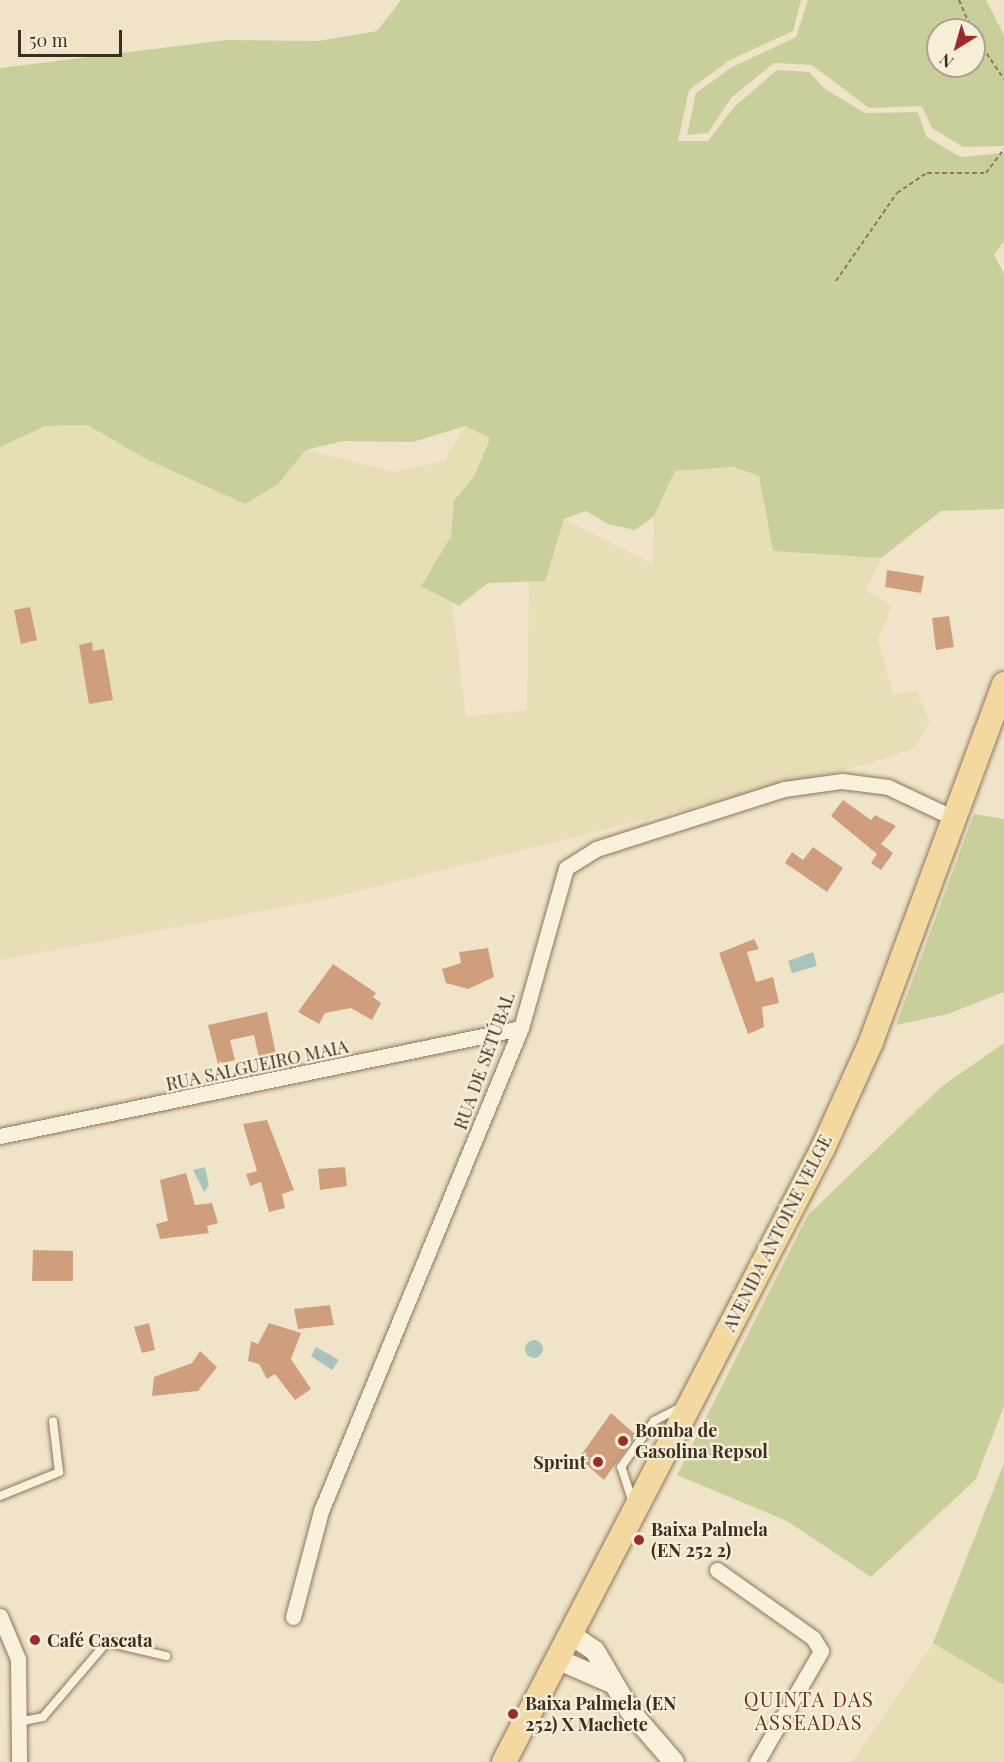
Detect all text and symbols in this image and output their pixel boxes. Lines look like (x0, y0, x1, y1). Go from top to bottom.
scale bar (21, 18, 124, 56)
north arrow (926, 18, 986, 78)
text: 50 m (29, 28, 68, 52)
text: N (935, 49, 957, 73)
street label: RUA DE SETÚBAL (449, 990, 519, 1132)
street label: RUA SALGUEIRO MAIA (164, 1035, 350, 1095)
street label: AVENIDA ANTOINE VELGE (718, 1131, 836, 1335)
place label: Bomba de Gasolina Repsol (635, 1420, 768, 1462)
marker: Bomba de Gasolina Repsol (616, 1434, 630, 1448)
place label: Sprint (533, 1451, 586, 1473)
marker: Sprint (591, 1455, 605, 1469)
place label: Baixa Palmela (EN 252 2) (651, 1519, 768, 1562)
marker: Baixa Palmela (EN 252 2) (632, 1533, 646, 1547)
place label: Café Cascata (47, 1629, 153, 1651)
marker: Café Cascata (28, 1633, 42, 1647)
district label: QUINTA DAS ASSEADAS (744, 1687, 874, 1734)
place label: Baixa Palmela (EN 252) X Machete (525, 1693, 676, 1736)
marker: Baixa Palmela (EN 252) X Machete (506, 1707, 520, 1721)

